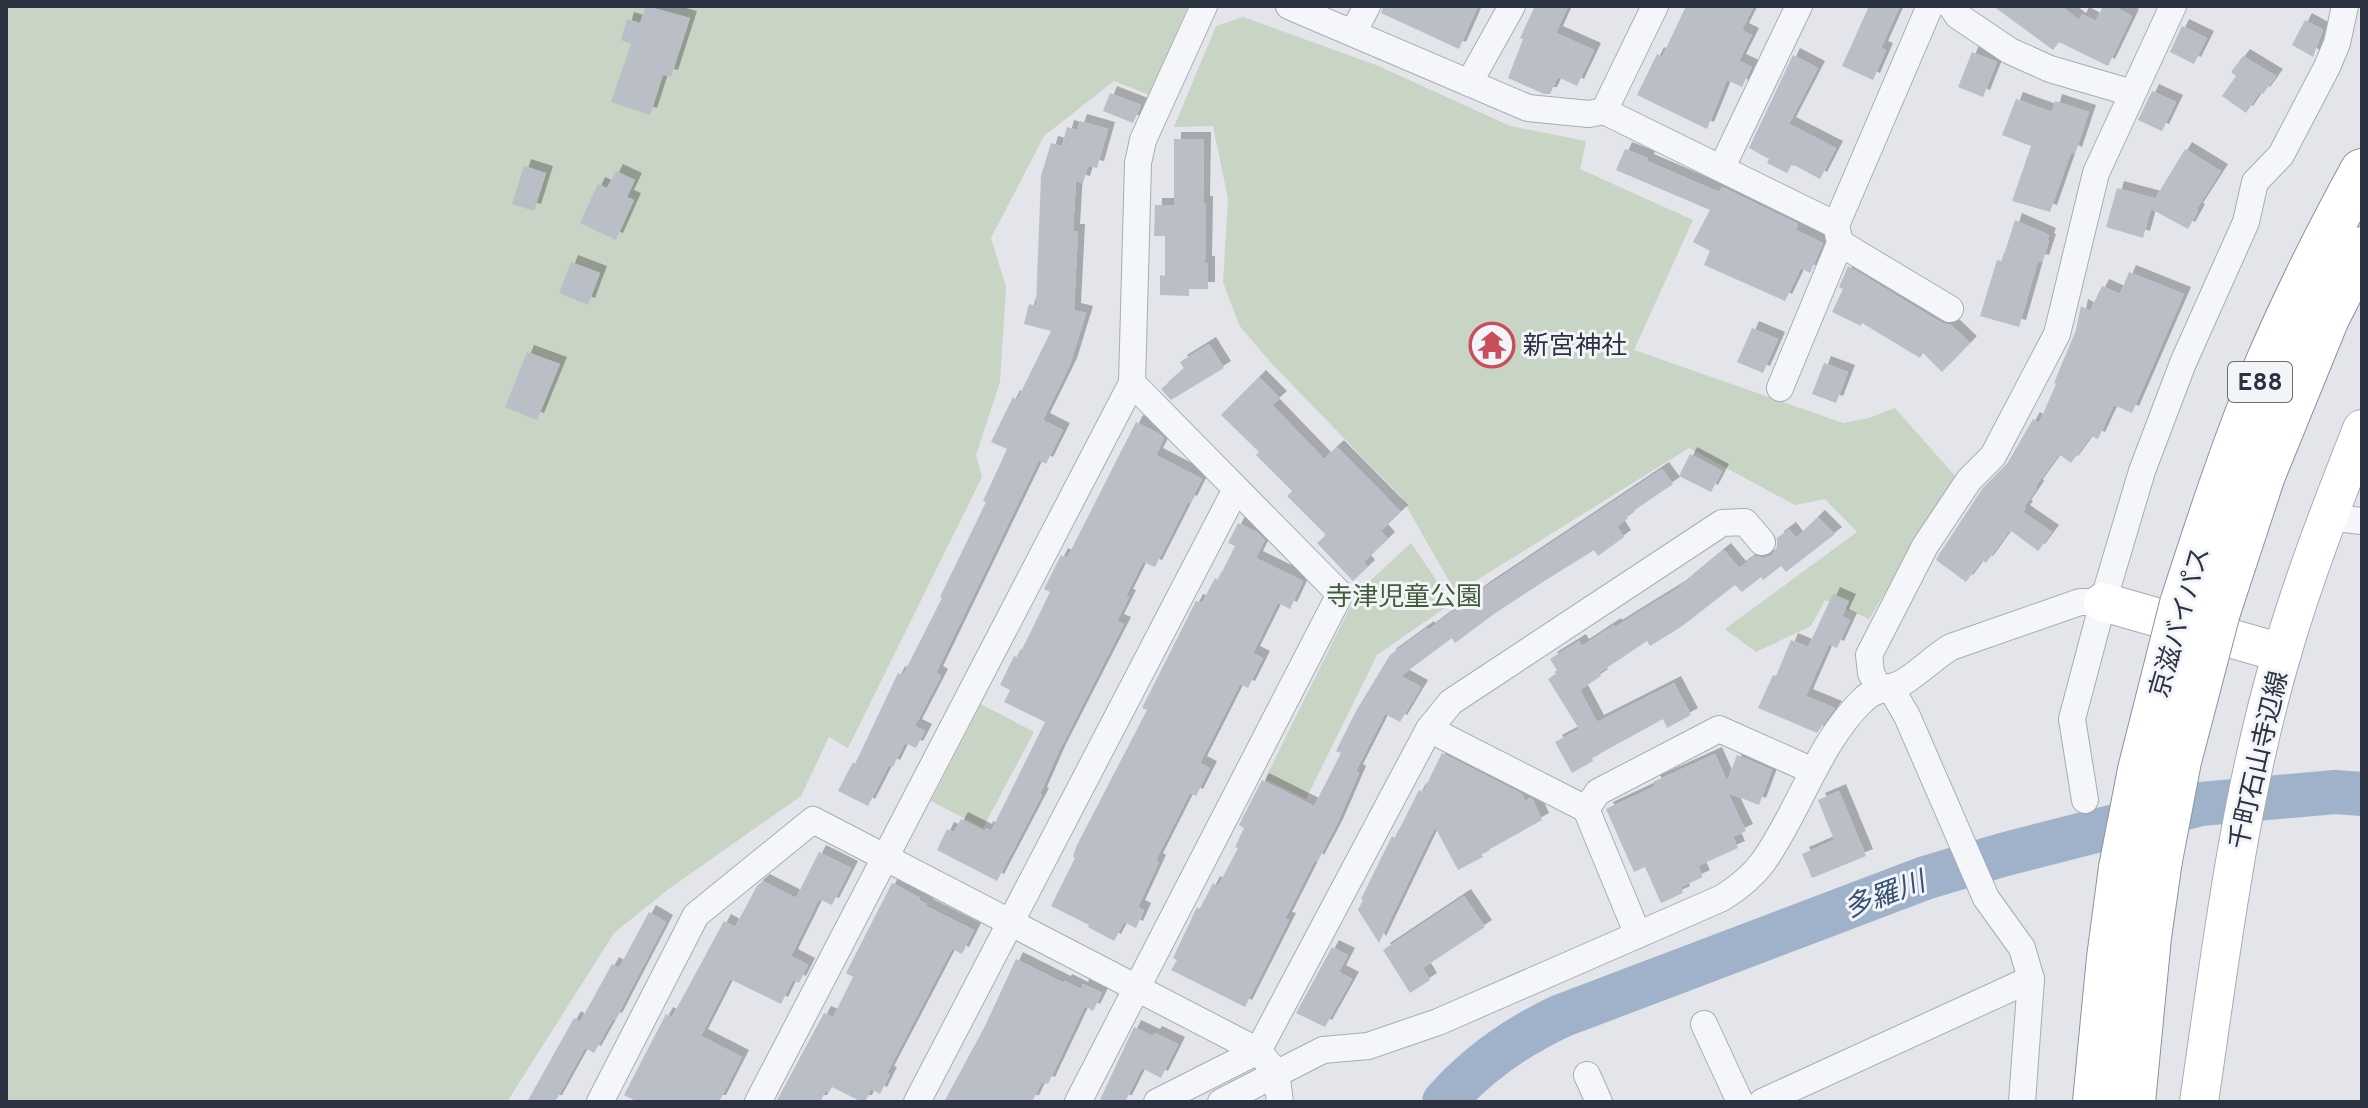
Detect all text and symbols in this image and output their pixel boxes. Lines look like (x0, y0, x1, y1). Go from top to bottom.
temple icon: 新宮神社 (1468, 321, 1516, 369)
place label: 新宮神社 (1523, 331, 1627, 364)
road number: E88 (2228, 362, 2292, 402)
street label: 京滋バイパス (2144, 543, 2219, 702)
park label: 寺津児童公園 (1326, 582, 1482, 615)
street label: 千町石山寺辺線 (2224, 668, 2297, 853)
water label: 多羅川 (1839, 865, 1933, 928)

